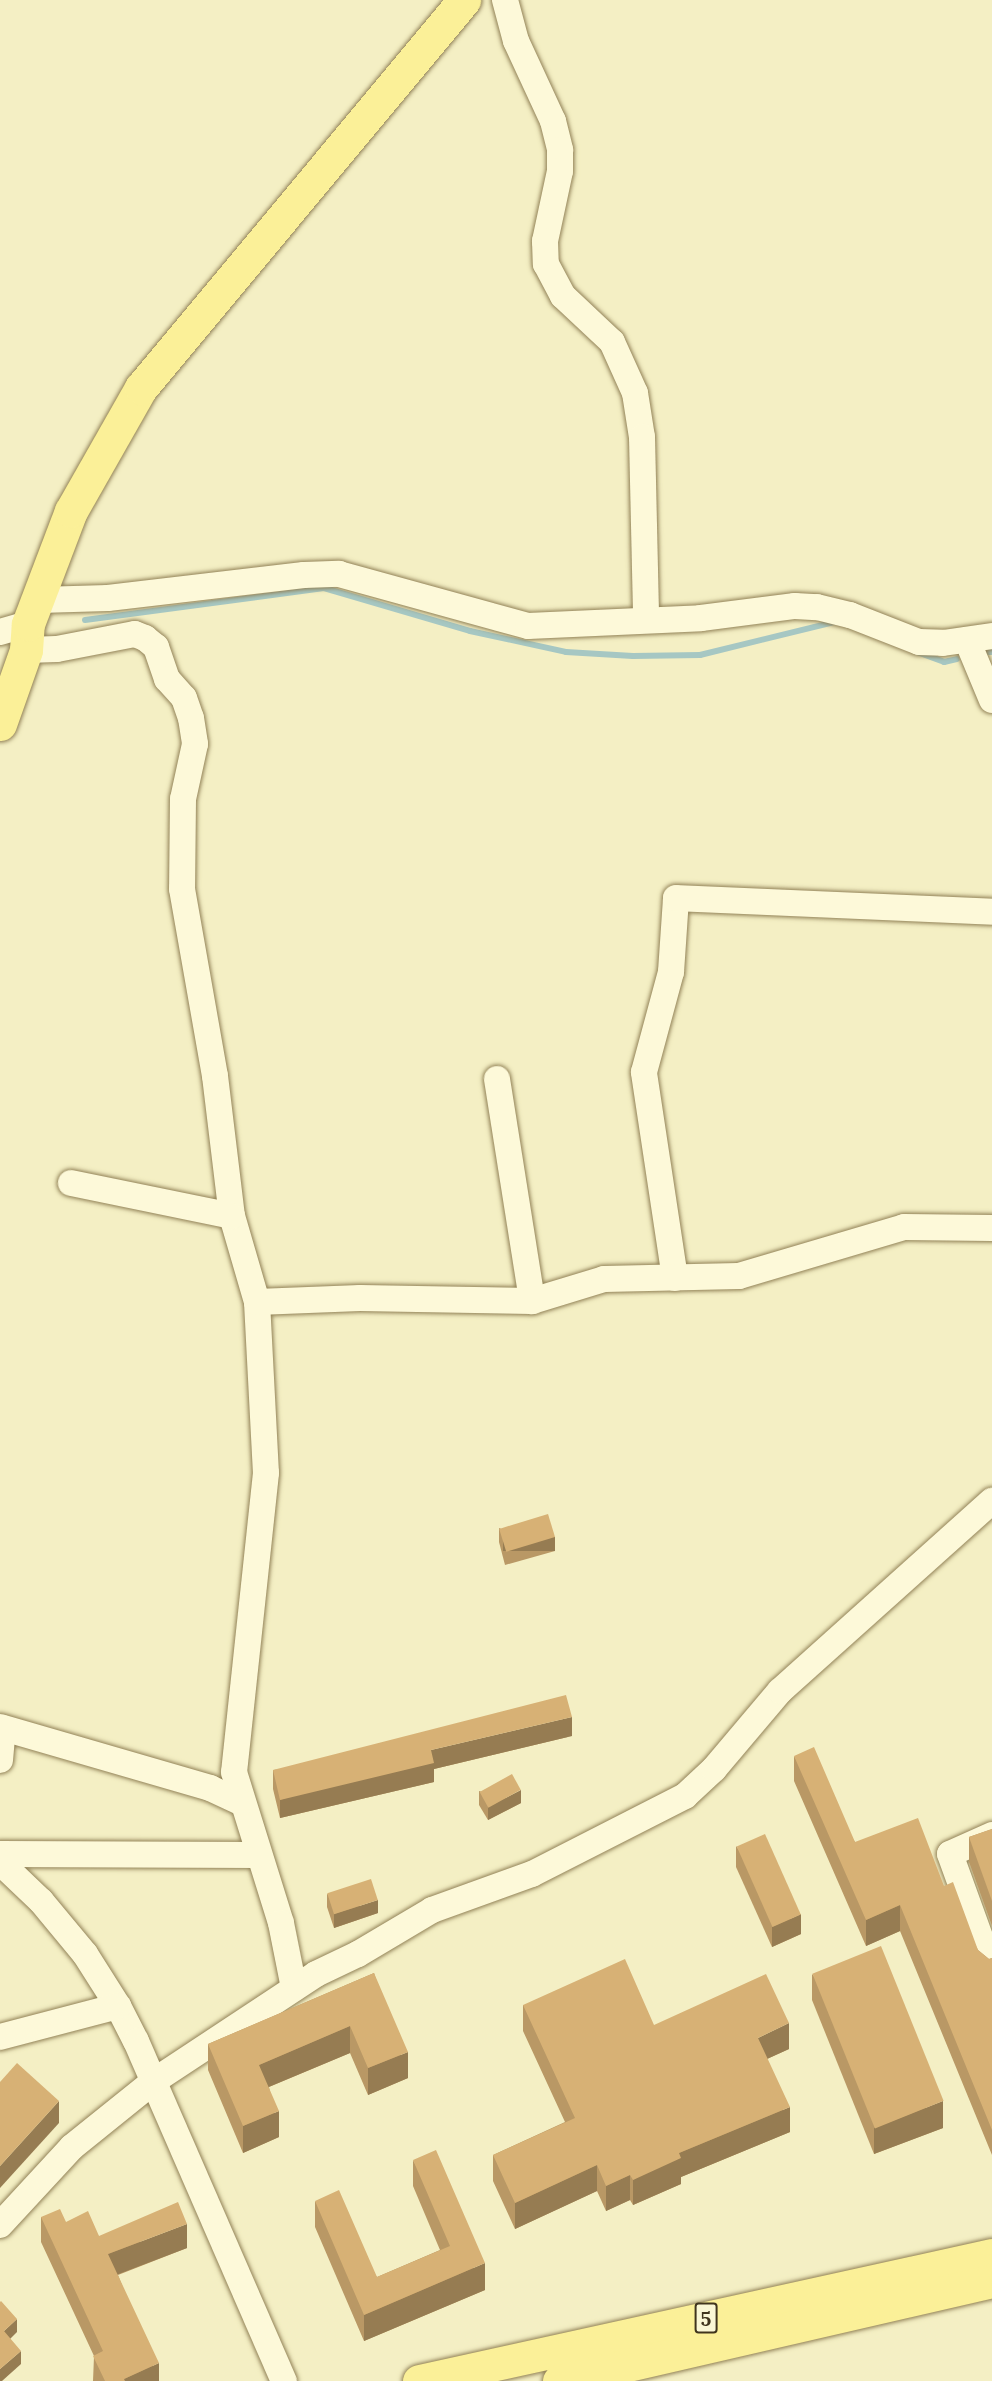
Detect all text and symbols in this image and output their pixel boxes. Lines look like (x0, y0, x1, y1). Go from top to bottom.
road number: 5 (694, 2301, 718, 2335)

